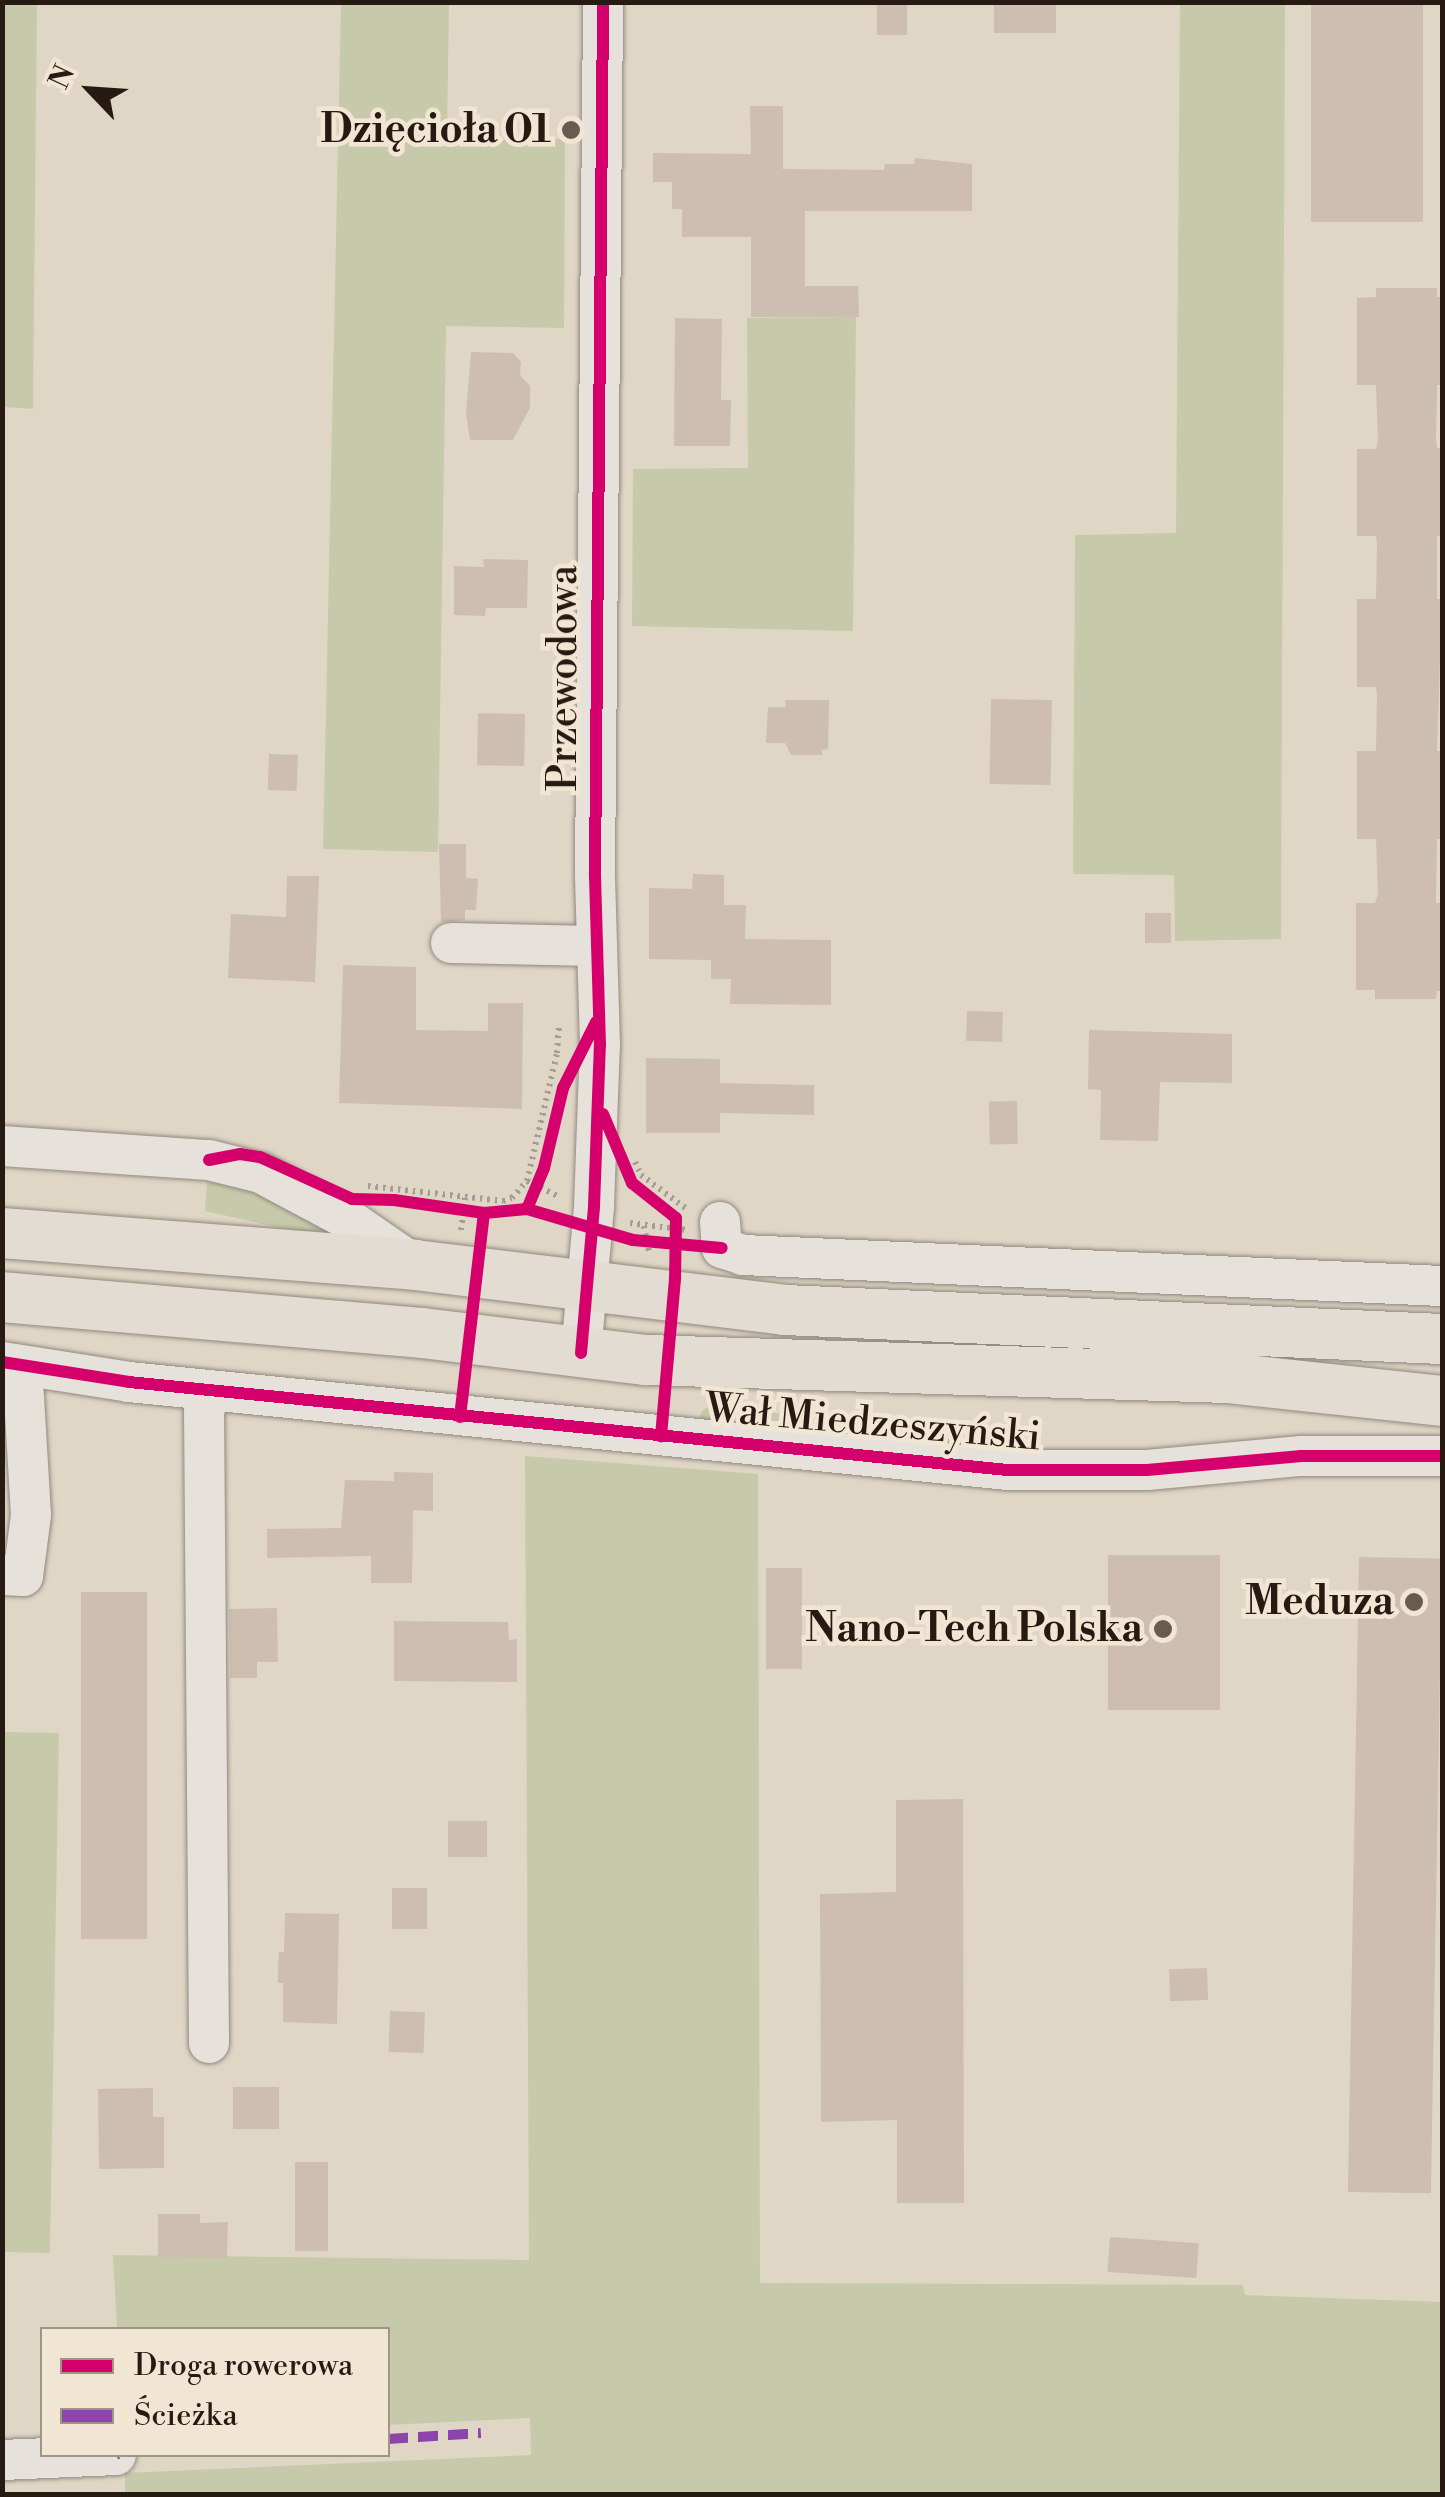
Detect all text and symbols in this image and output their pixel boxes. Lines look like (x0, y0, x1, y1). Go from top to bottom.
north arrow (40, 40, 140, 140)
text: N (42, 60, 83, 95)
place label: Dzięcioła 01 (320, 106, 551, 154)
marker: Dzięcioła 01 (560, 119, 582, 141)
street label: Przewodowa (540, 565, 588, 791)
street label: Wał Miedzeszyński (703, 1384, 1043, 1462)
place label: Meduza (1245, 1578, 1394, 1626)
marker: Meduza (1403, 1591, 1425, 1613)
place label: Nano-Tech Polska (805, 1605, 1143, 1653)
marker: Nano-Tech Polska (1152, 1618, 1174, 1640)
legend (40, 2327, 390, 2457)
text: Droga rowerowa (134, 2347, 353, 2385)
text: Ścieżka (134, 2397, 238, 2435)

